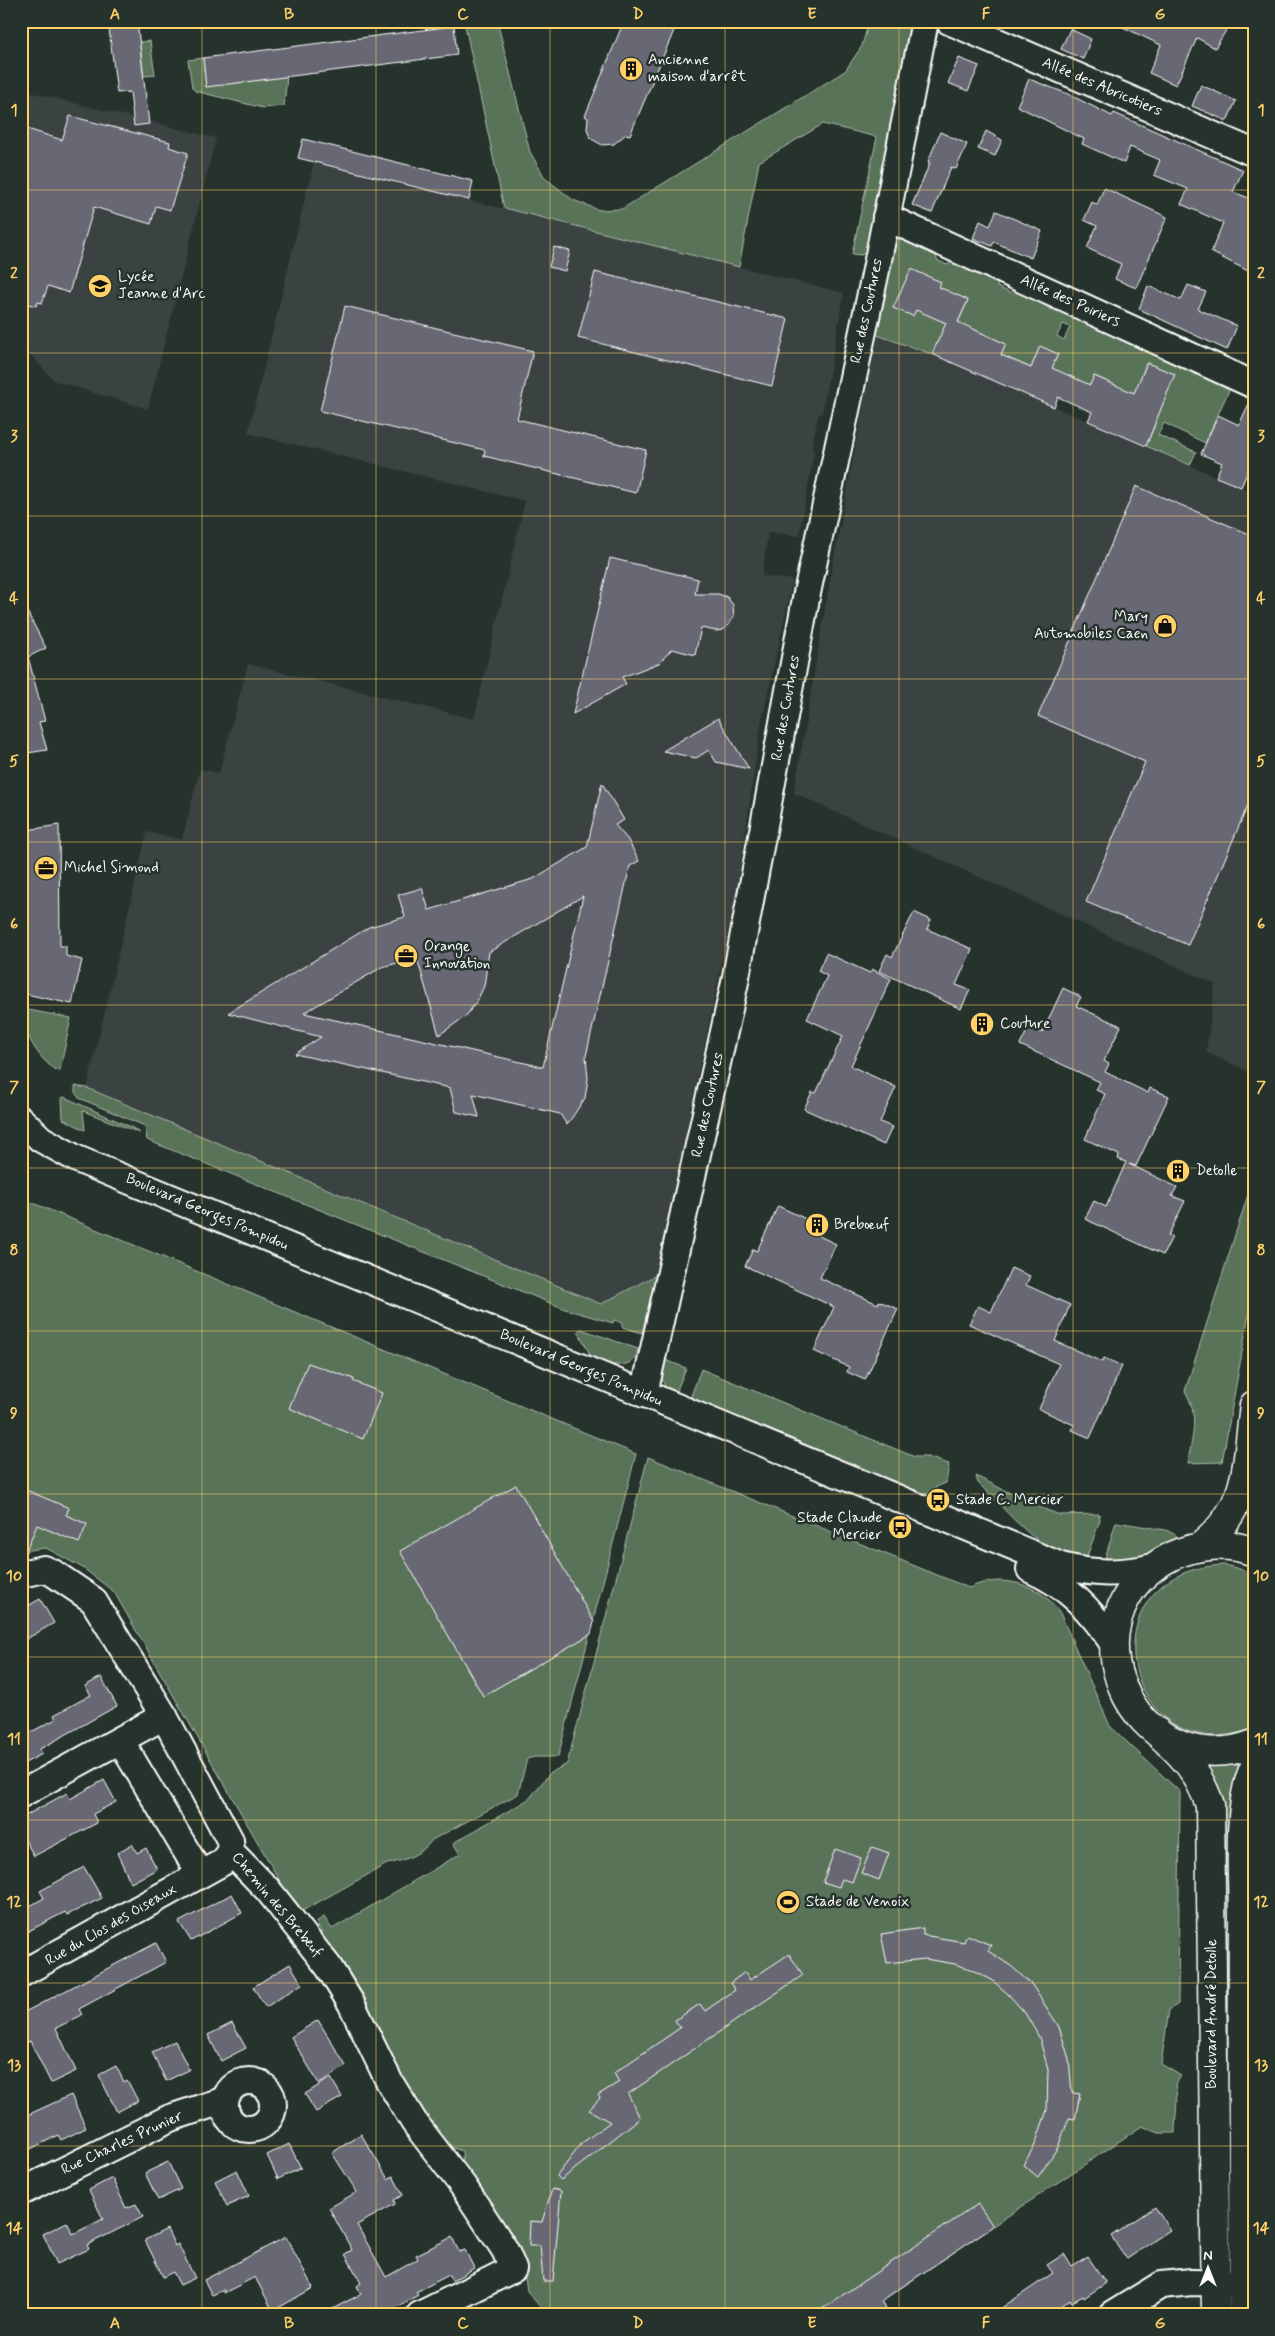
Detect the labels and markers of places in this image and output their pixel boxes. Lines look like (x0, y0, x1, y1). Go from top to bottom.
place label: Ancienne maison d'arrêt (648, 50, 747, 87)
building icon: Ancienne maison d'arrêt (618, 56, 644, 82)
place label: Lycée Jeanne d'Arc (118, 267, 205, 304)
school or university icon: Lycée Jeanne d'Arc (87, 273, 113, 299)
place label: Mary Automobiles Caen (1034, 607, 1148, 644)
shop icon: Mary Automobiles Caen (1152, 613, 1178, 639)
office icon: Michel Simond (33, 855, 59, 881)
place label: Michel Simond (64, 858, 159, 878)
place label: Orange Innovation (424, 937, 490, 974)
office icon: Orange Innovation (393, 943, 419, 969)
building icon: Couture (969, 1011, 995, 1037)
place label: Couture (1000, 1014, 1050, 1034)
building icon: Detolle (1165, 1158, 1191, 1184)
place label: Detolle (1196, 1161, 1237, 1181)
building icon: Brebœuf (804, 1212, 830, 1238)
place label: Brebœuf (834, 1215, 889, 1235)
bus stop icon: Stade C. Mercier (925, 1487, 951, 1513)
place label: Stade C. Mercier (956, 1490, 1063, 1510)
place label: Stade Claude Mercier (797, 1508, 882, 1545)
bus stop icon: Stade Claude Mercier (887, 1514, 913, 1540)
sports icon: Stade de Venoix (775, 1889, 801, 1915)
place label: Stade de Venoix (806, 1892, 910, 1912)

